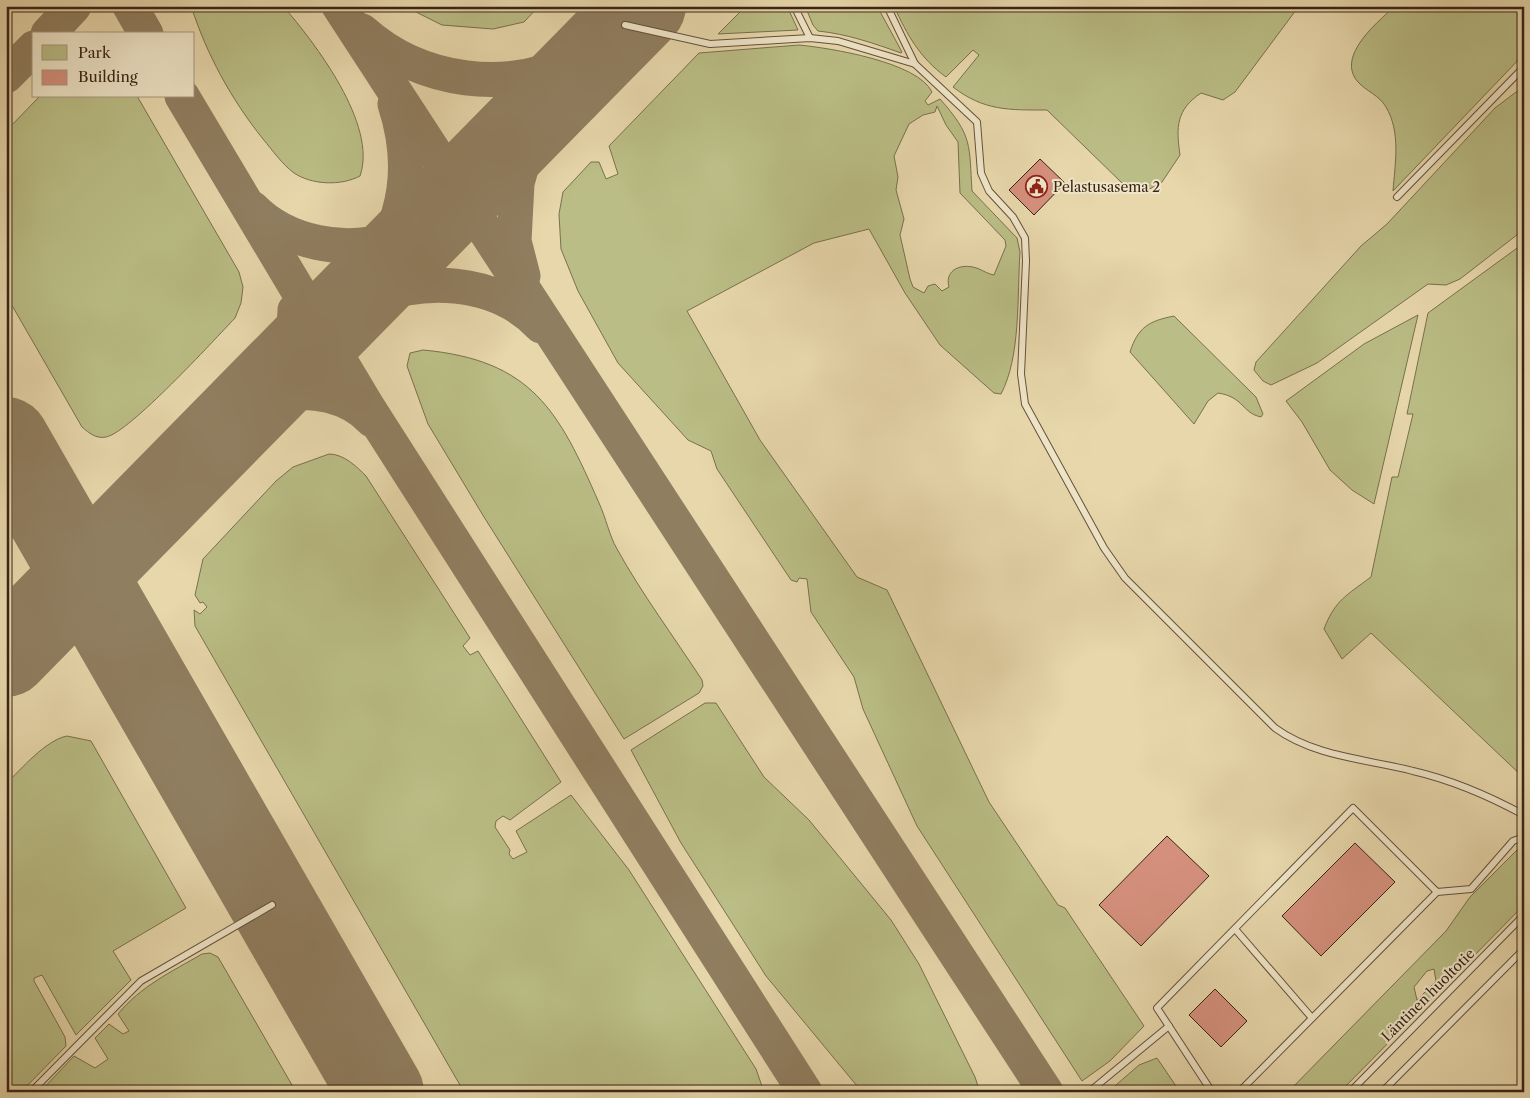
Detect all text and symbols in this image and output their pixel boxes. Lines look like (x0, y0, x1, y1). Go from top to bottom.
legend (32, 32, 195, 98)
text: Park (78, 43, 112, 62)
text: Building (78, 67, 138, 86)
public building icon: Pelastusasema 2 (1025, 175, 1049, 199)
place label: Pelastusasema 2 (1053, 178, 1160, 196)
street label: Läntinen huoltotie (1378, 945, 1478, 1045)

